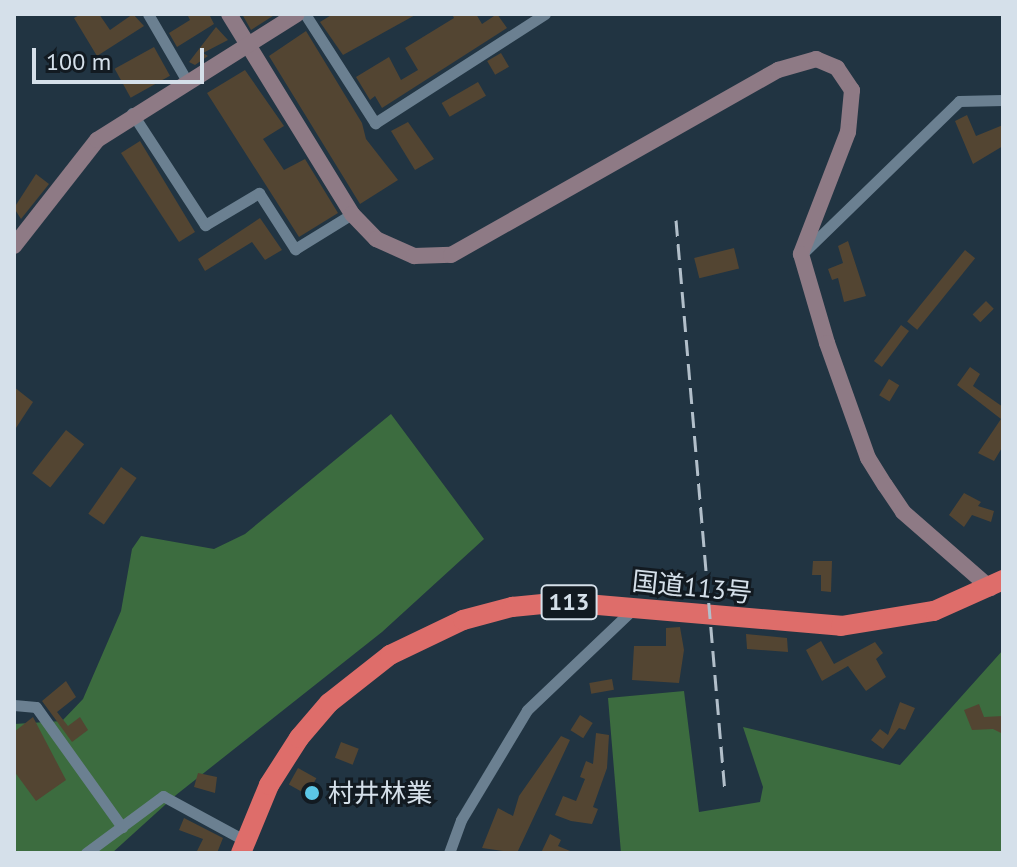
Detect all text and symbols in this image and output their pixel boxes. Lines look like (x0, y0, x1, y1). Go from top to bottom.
scale bar (36, 32, 208, 82)
text: 100 m (46, 46, 111, 77)
street label: 国道113号 (630, 565, 754, 609)
road number: 113 (539, 582, 599, 622)
place label: 村井林業 (328, 777, 432, 809)
marker: 村井林業 (303, 784, 321, 802)

